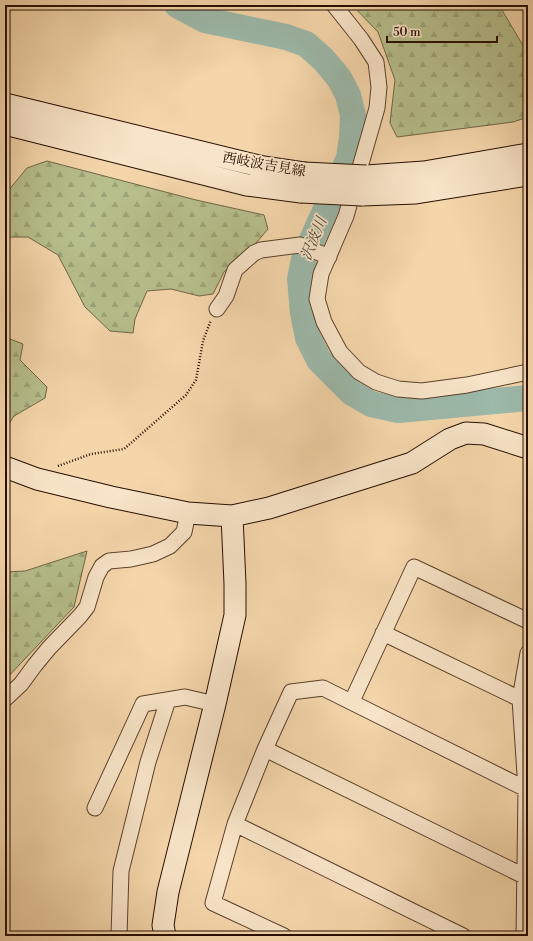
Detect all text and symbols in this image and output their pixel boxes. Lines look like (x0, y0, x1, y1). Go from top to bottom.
scale bar (387, 18, 497, 44)
text: 50 m (393, 25, 421, 40)
street label: 西岐波吉見線 (221, 149, 307, 181)
water label: 沢波川 (297, 213, 332, 263)

